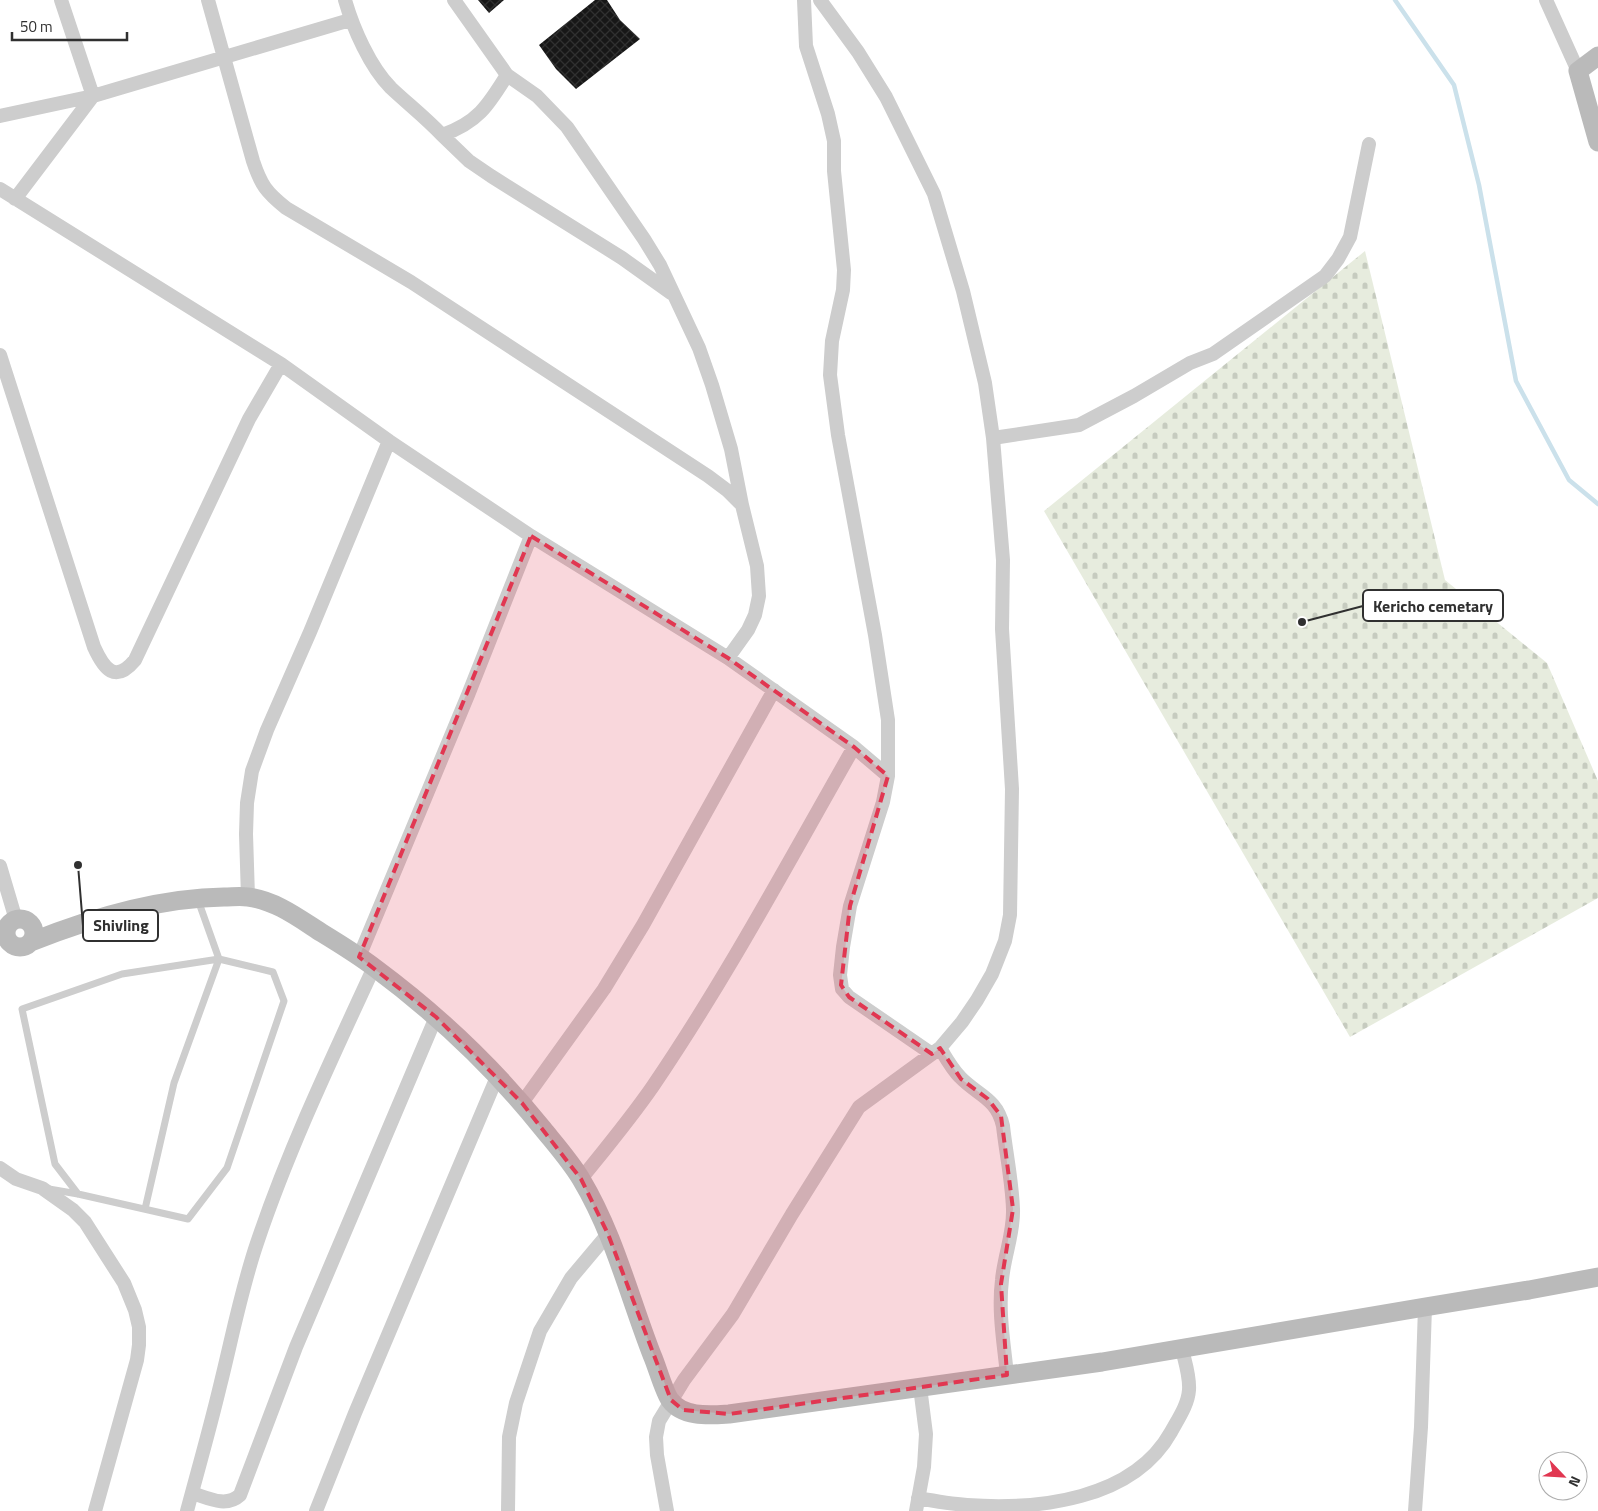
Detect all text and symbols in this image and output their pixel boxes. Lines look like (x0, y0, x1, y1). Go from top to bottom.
scale bar (12, 10, 128, 42)
text: 50 m (20, 15, 53, 38)
callout: Kericho cemetary (1363, 590, 1503, 621)
text: Kericho cemetary (1373, 594, 1493, 618)
callout: Shivling (83, 910, 158, 941)
text: Shivling (93, 913, 149, 937)
north arrow (1538, 1451, 1588, 1501)
text: N (1564, 1473, 1587, 1491)

